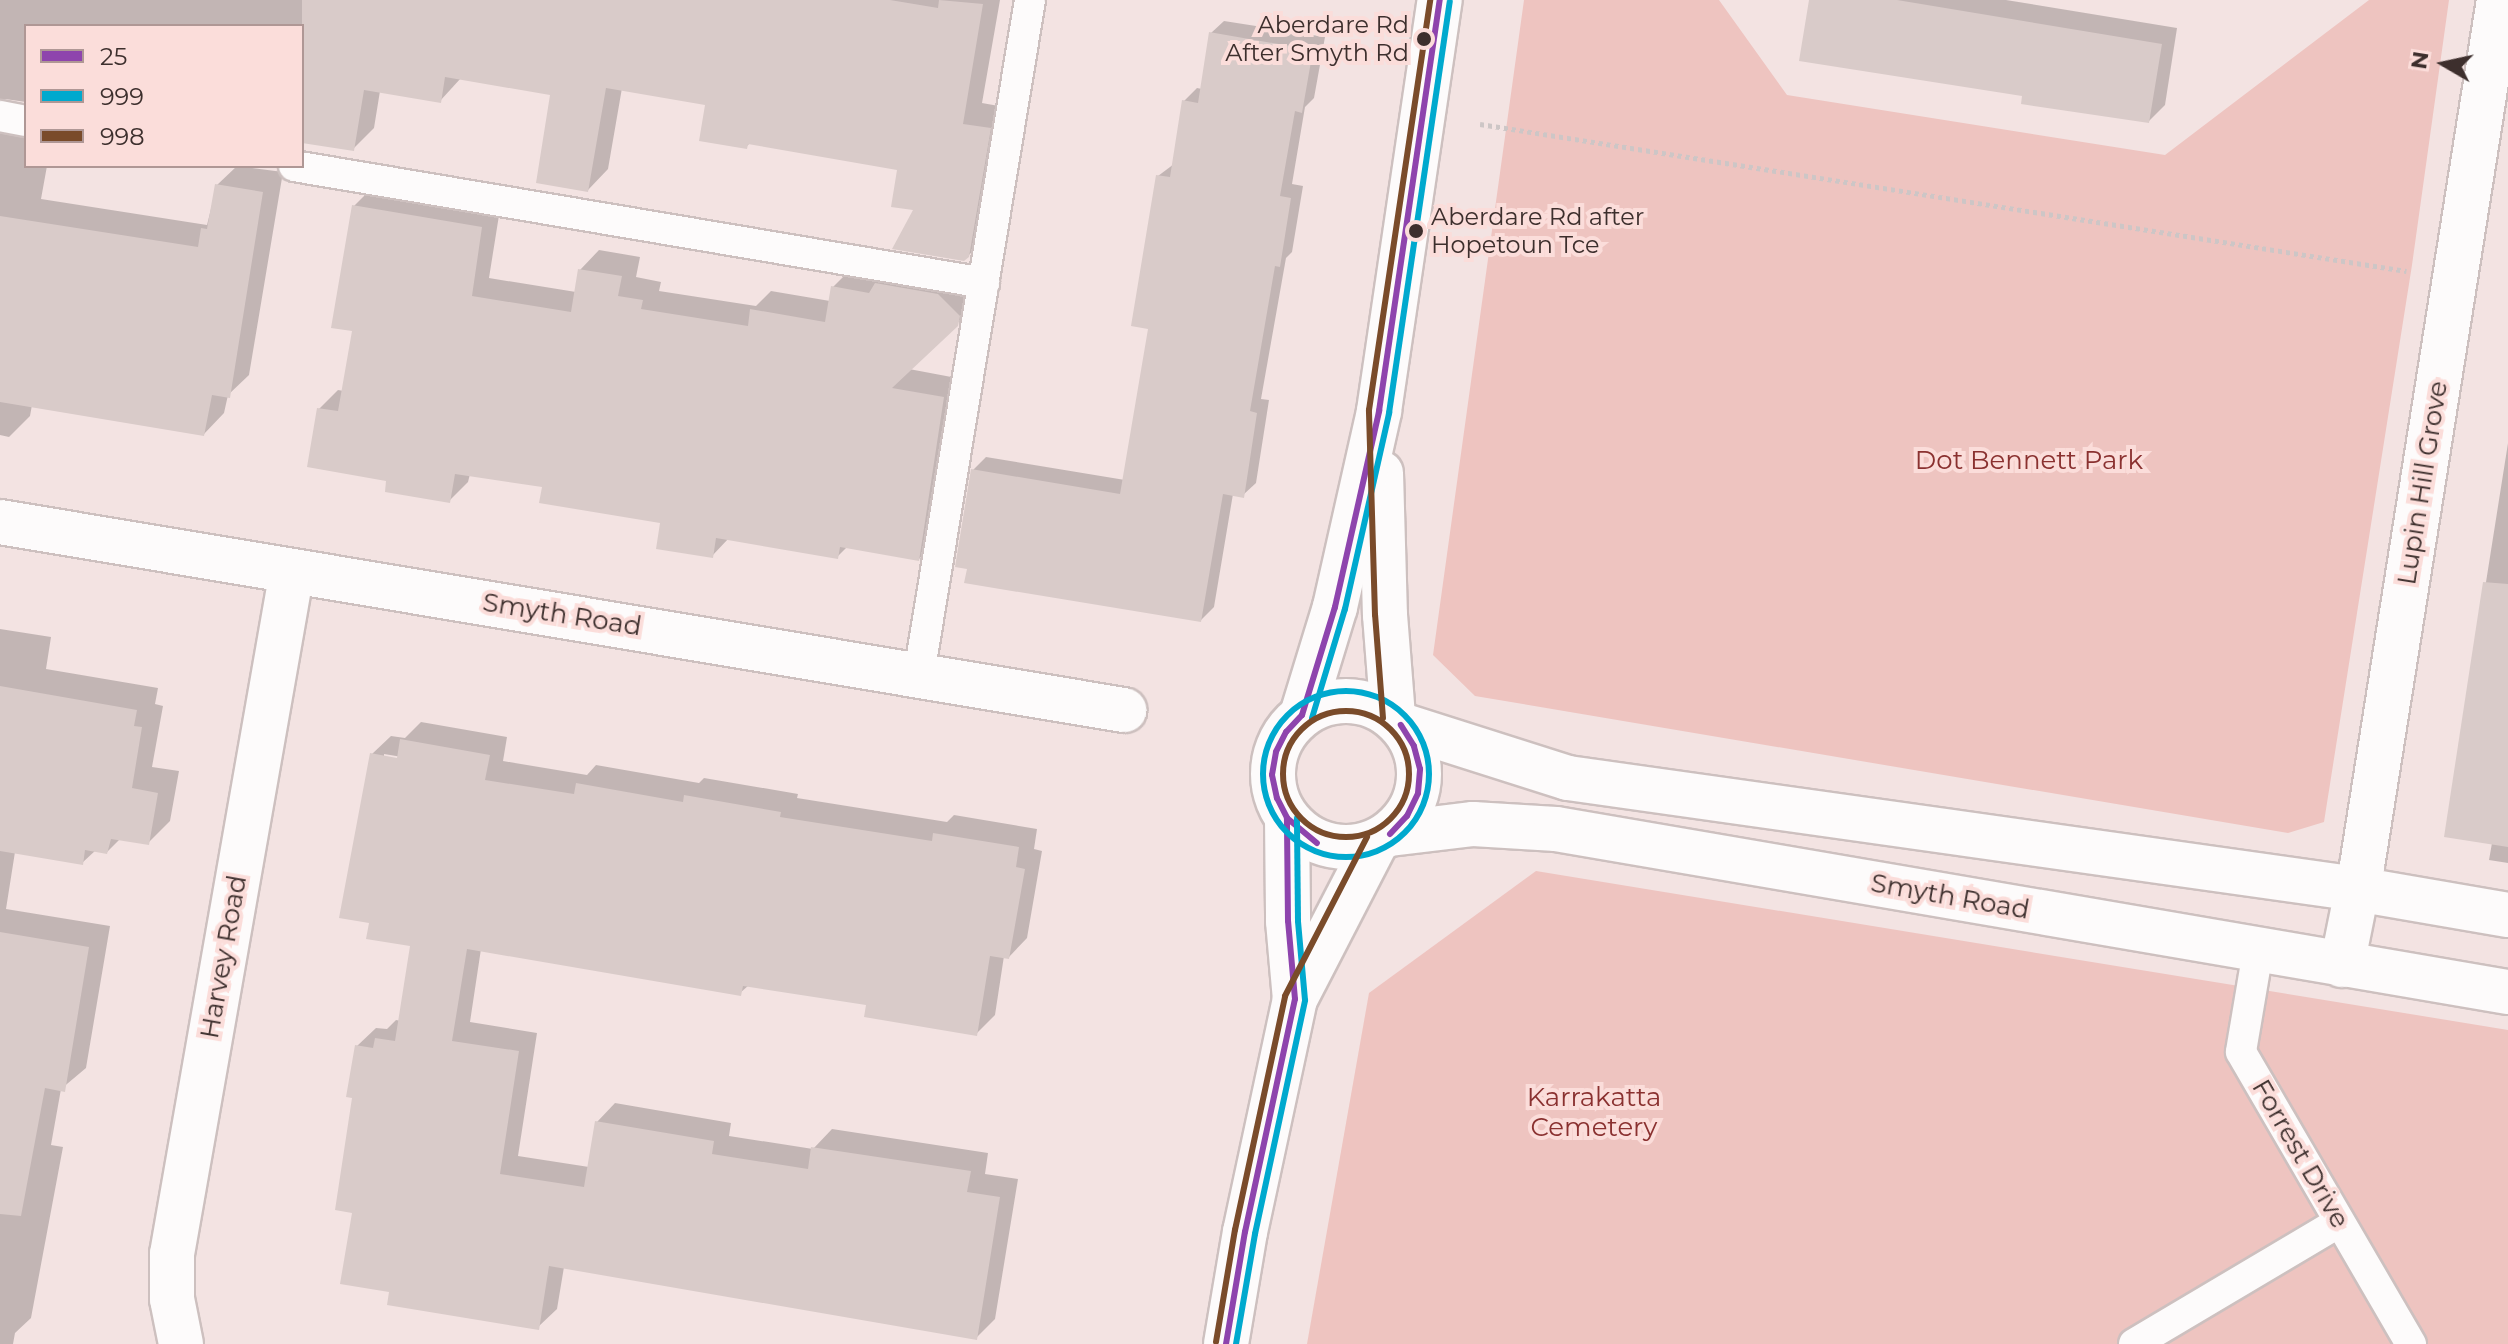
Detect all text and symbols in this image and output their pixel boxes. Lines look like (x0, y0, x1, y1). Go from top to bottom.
place label: Aberdare Rd After Smyth Rd (1225, 11, 1409, 67)
legend (24, 24, 304, 168)
north arrow (2404, 24, 2484, 104)
marker: Aberdare Rd After Smyth Rd (1416, 31, 1432, 47)
text: 25 (100, 42, 127, 71)
text: N (2405, 49, 2435, 71)
text: 999 (100, 82, 144, 111)
text: 998 (100, 122, 145, 151)
place label: Aberdare Rd after Hopetoun Tce (1431, 203, 1644, 259)
marker: Aberdare Rd after Hopetoun Tce (1408, 223, 1424, 239)
street label: Lupin Hill Grove (2391, 379, 2455, 587)
park label: Dot Bennett Park (1915, 445, 2143, 477)
street label: Smyth Road (480, 587, 644, 643)
street label: Smyth Road (1868, 868, 2032, 926)
street label: Harvey Road (194, 873, 254, 1041)
street label: Forrest Drive (2245, 1074, 2355, 1234)
park label: Karrakatta Cemetery (1527, 1082, 1661, 1144)

